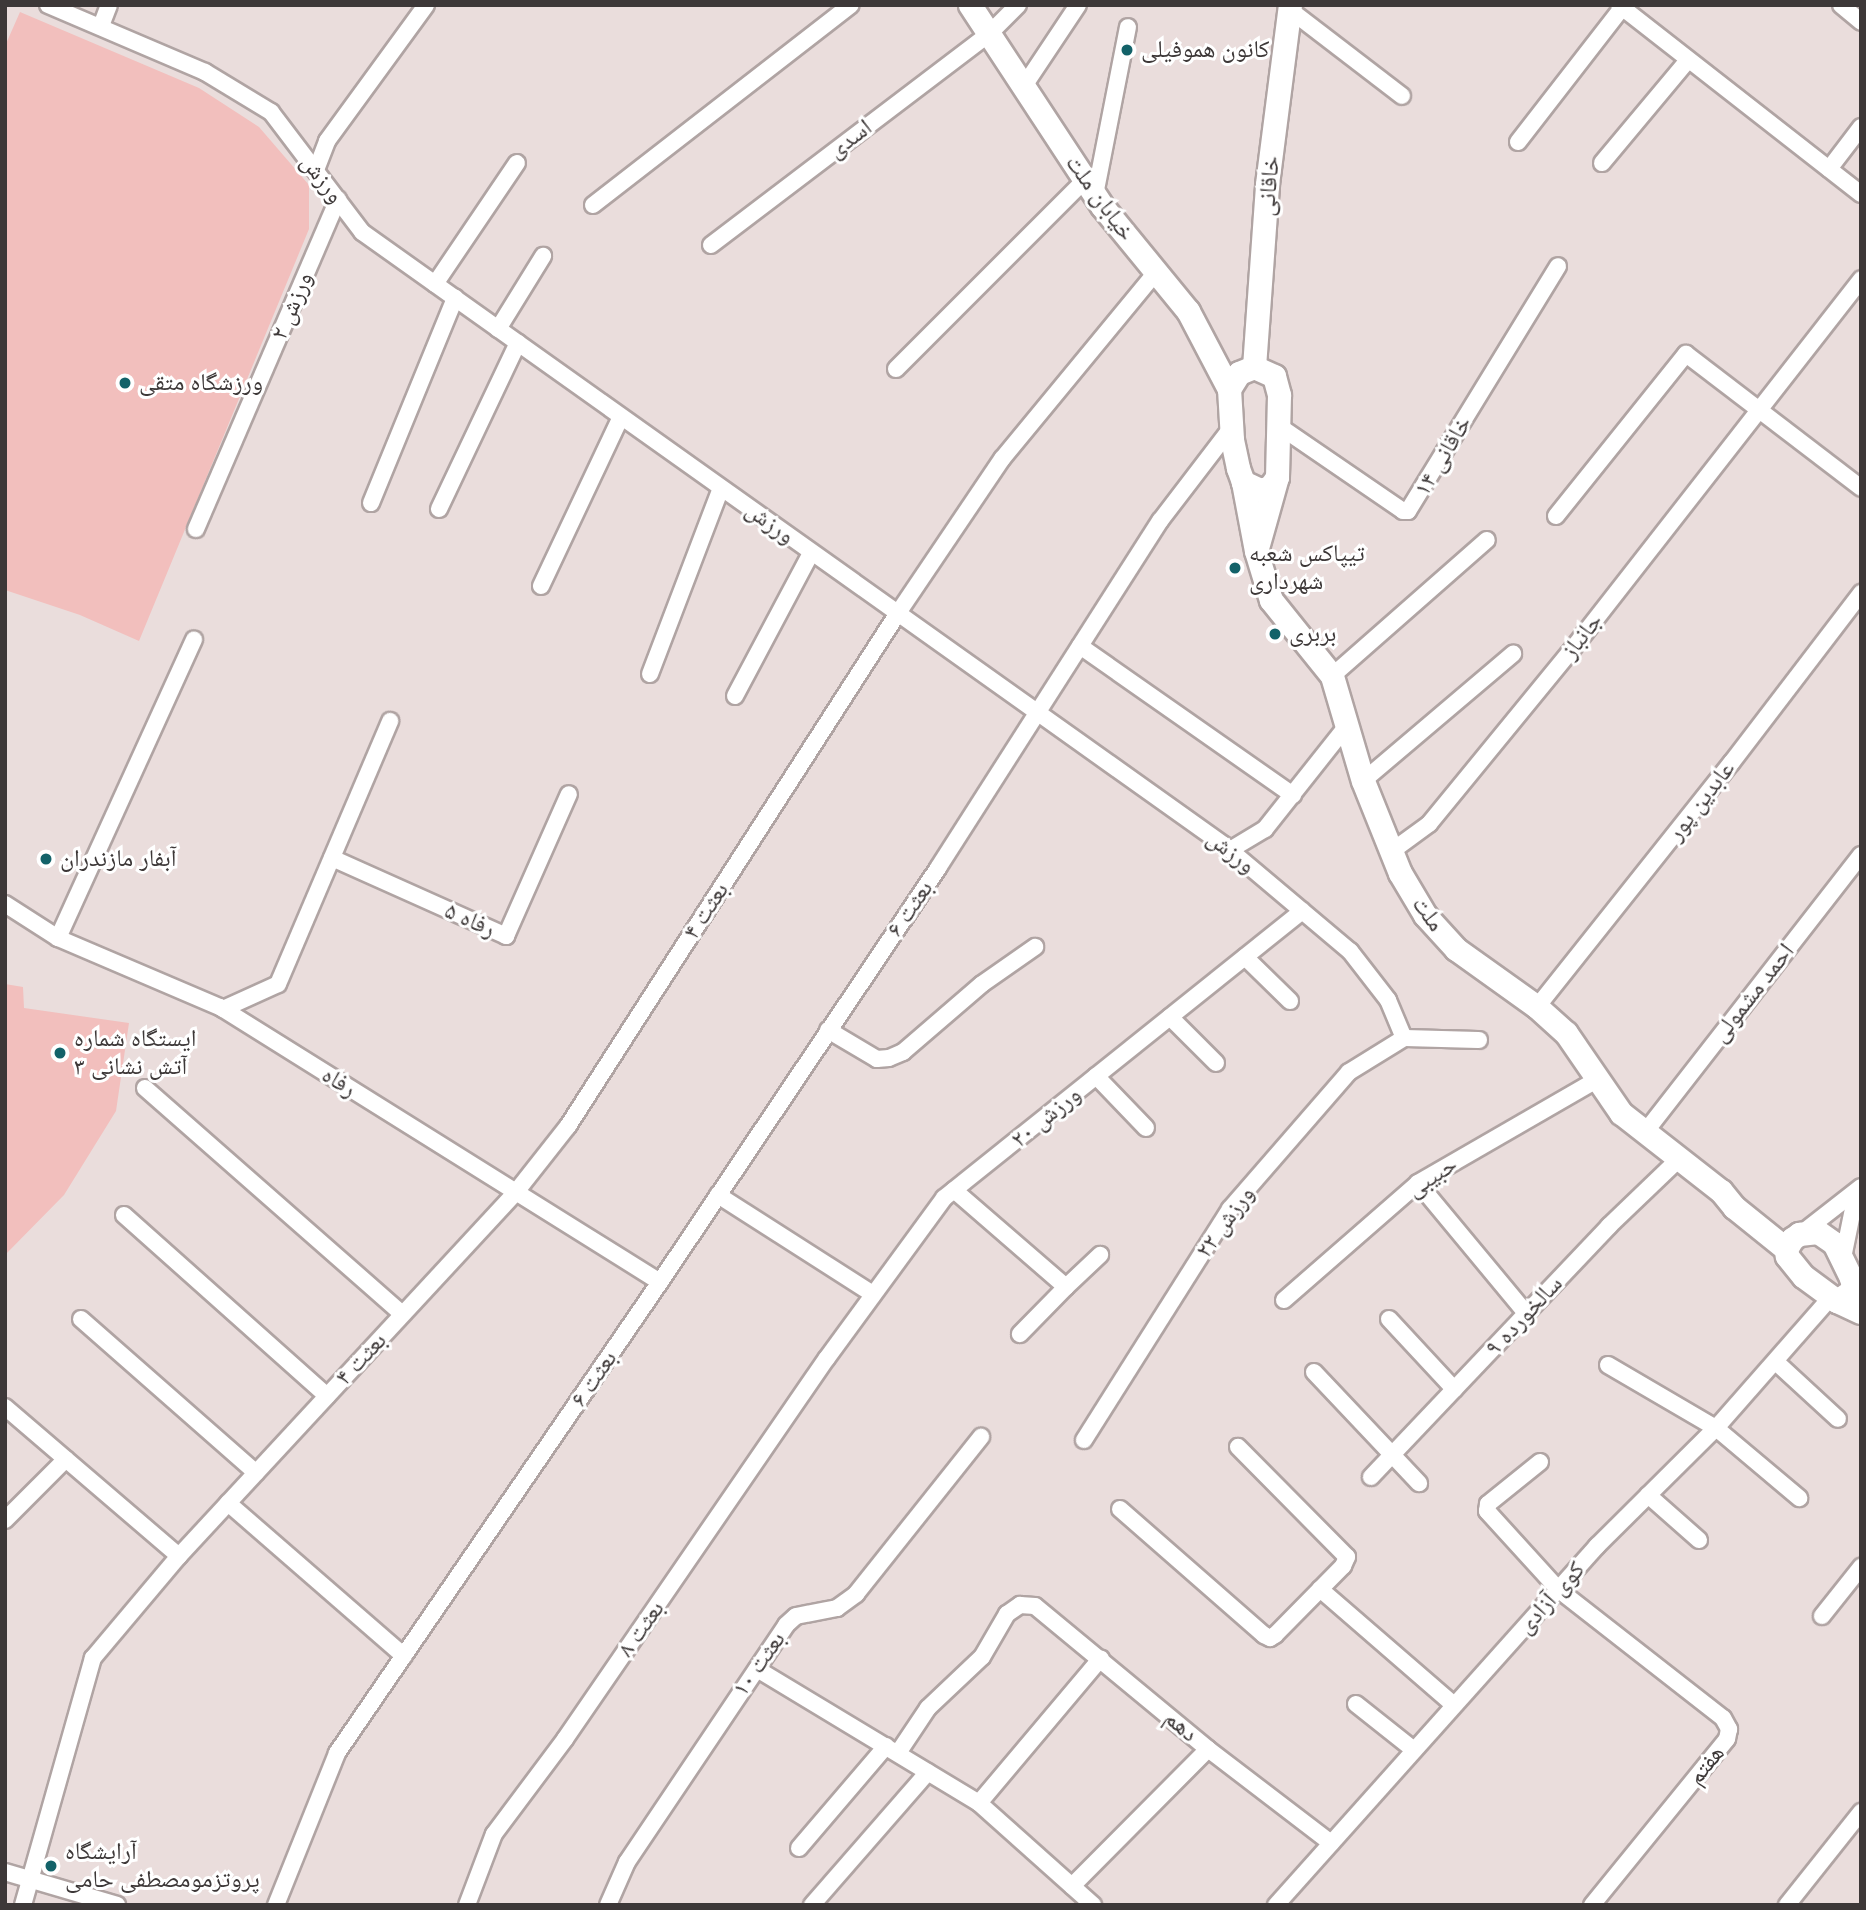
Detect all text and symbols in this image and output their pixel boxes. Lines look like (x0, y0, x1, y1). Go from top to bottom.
place label: کانون هموفیلی (1141, 36, 1270, 64)
marker: کانون هموفیلی (1119, 42, 1135, 58)
street label: اسدی (822, 113, 878, 165)
street label: ورزش (294, 149, 350, 209)
street label: خیابان ملت (1059, 149, 1141, 247)
street label: خاقانی (1252, 155, 1286, 217)
street label: ورزش ۲ (265, 268, 319, 344)
place label: ورزشگاه متقی (139, 369, 263, 397)
marker: ورزشگاه متقی (117, 375, 133, 391)
street label: خاقانی ۱۴ (1408, 411, 1478, 501)
street label: ورزش (740, 495, 800, 551)
place label: تیپاکس شعبه شهرداری (1249, 540, 1365, 596)
marker: تیپاکس شعبه شهرداری (1227, 560, 1243, 576)
street label: جانباز (1555, 607, 1609, 665)
place label: بربری (1289, 620, 1336, 648)
marker: بربری (1267, 626, 1283, 642)
street label: عابدین پور (1661, 755, 1741, 847)
street label: ورزش (1201, 824, 1261, 880)
place label: آبفار مازندران (60, 845, 176, 873)
marker: آبفار مازندران (38, 851, 54, 867)
street label: بعثت ۶ (881, 875, 939, 943)
street label: بعثت ۴ (677, 877, 735, 945)
street label: ملت (1406, 891, 1450, 937)
street label: رفاه ۵ (440, 896, 500, 944)
street label: احمد مشمولی (1705, 938, 1801, 1048)
place label: ایستگاه شماره ۳ آتش نشانی (74, 1025, 196, 1081)
marker: ایستگاه شماره ۳ آتش نشانی (52, 1045, 68, 1061)
street label: رفاه (316, 1060, 362, 1104)
street label: ورزش ۲۰ (1005, 1080, 1087, 1154)
street label: حبیبی (1401, 1150, 1463, 1204)
street label: ورزش ۲۲ (1189, 1180, 1261, 1264)
street label: سالخورده ۹ (1479, 1270, 1569, 1362)
street label: بعثت ۴ (329, 1327, 393, 1391)
street label: بعثت ۶ (565, 1345, 623, 1413)
street label: کوی آزادی (1511, 1556, 1591, 1640)
street label: بعثت ٨ (612, 1595, 670, 1663)
street label: بعثت ۱۰ (726, 1626, 792, 1702)
street label: دهم (1158, 1704, 1204, 1748)
street label: هفتم (1681, 1739, 1731, 1791)
place label: آرایشگاه پروتزمومصطفی حامی (65, 1838, 260, 1894)
marker: آرایشگاه پروتزمومصطفی حامی (43, 1858, 59, 1874)

